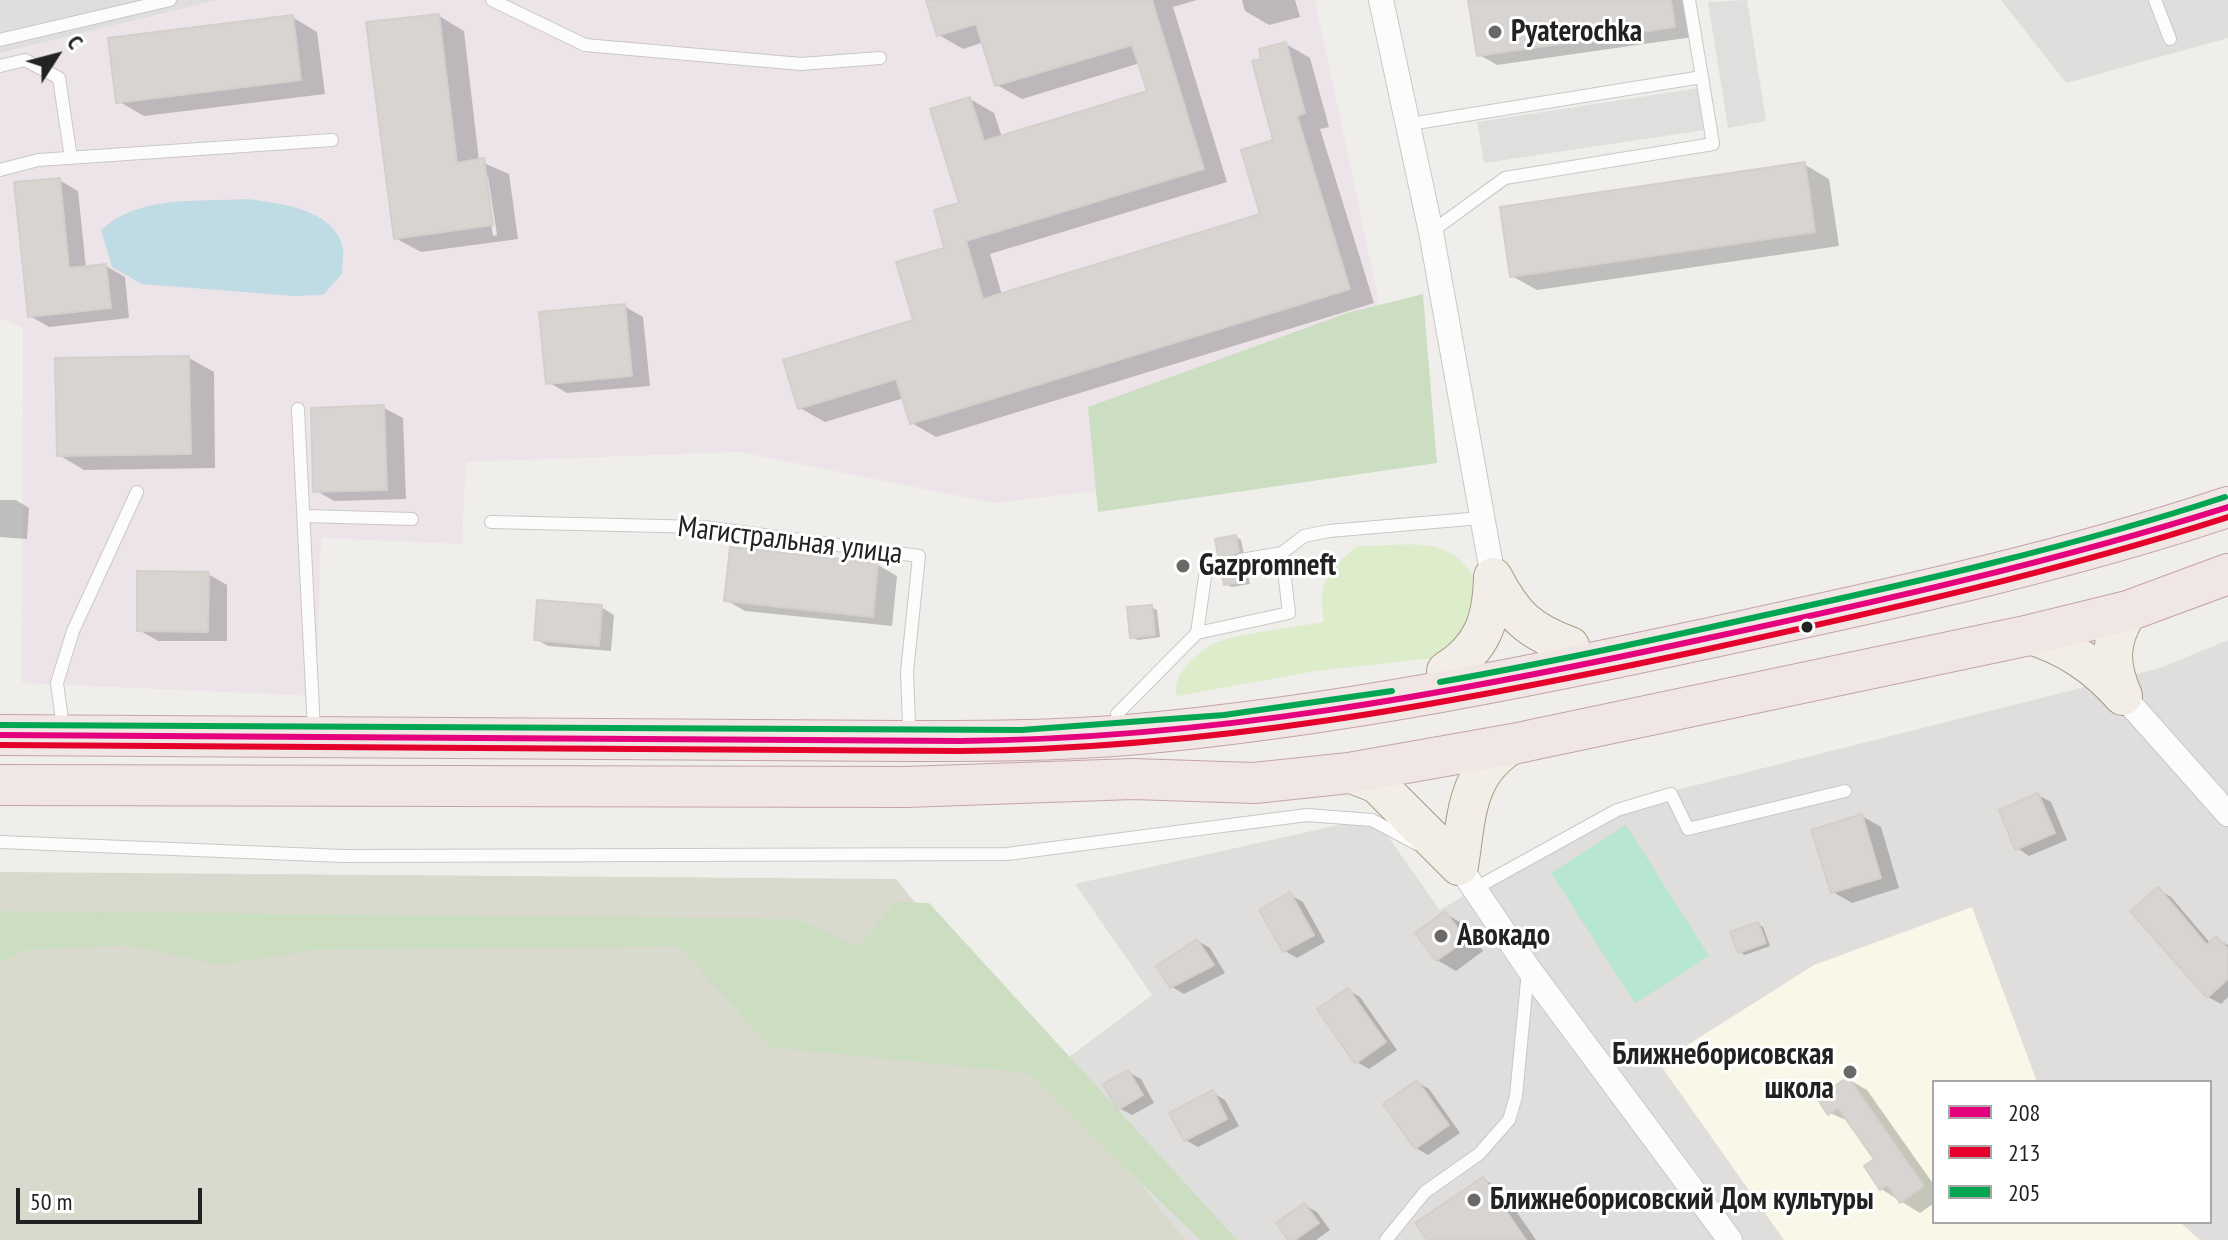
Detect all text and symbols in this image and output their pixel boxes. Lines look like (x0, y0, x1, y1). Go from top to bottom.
place label: Pyaterochka (1511, 14, 1642, 50)
north arrow (16, 16, 96, 96)
marker: Pyaterochka (1486, 23, 1504, 41)
text: С (61, 30, 90, 54)
street label: Магистральная улица (676, 509, 904, 573)
place label: Gazpromneft (1199, 548, 1336, 584)
marker: Gazpromneft (1174, 557, 1192, 575)
unlabelled marker (1799, 619, 1815, 635)
place label: Авокадо (1457, 918, 1550, 954)
marker: Авокадо (1432, 927, 1450, 945)
place label: Ближнеборисовская школа (1612, 1037, 1834, 1108)
marker: Ближнеборисовская школа (1841, 1063, 1859, 1081)
legend (1932, 1080, 2212, 1224)
text: 208 (2008, 1097, 2040, 1128)
text: 213 (2008, 1137, 2040, 1168)
scale bar (20, 1172, 206, 1222)
text: 205 (2008, 1177, 2040, 1208)
place label: Ближнеборисовский Дом культуры (1490, 1182, 1874, 1218)
text: 50 m (30, 1186, 72, 1217)
marker: Ближнеборисовский Дом культуры (1465, 1191, 1483, 1209)

